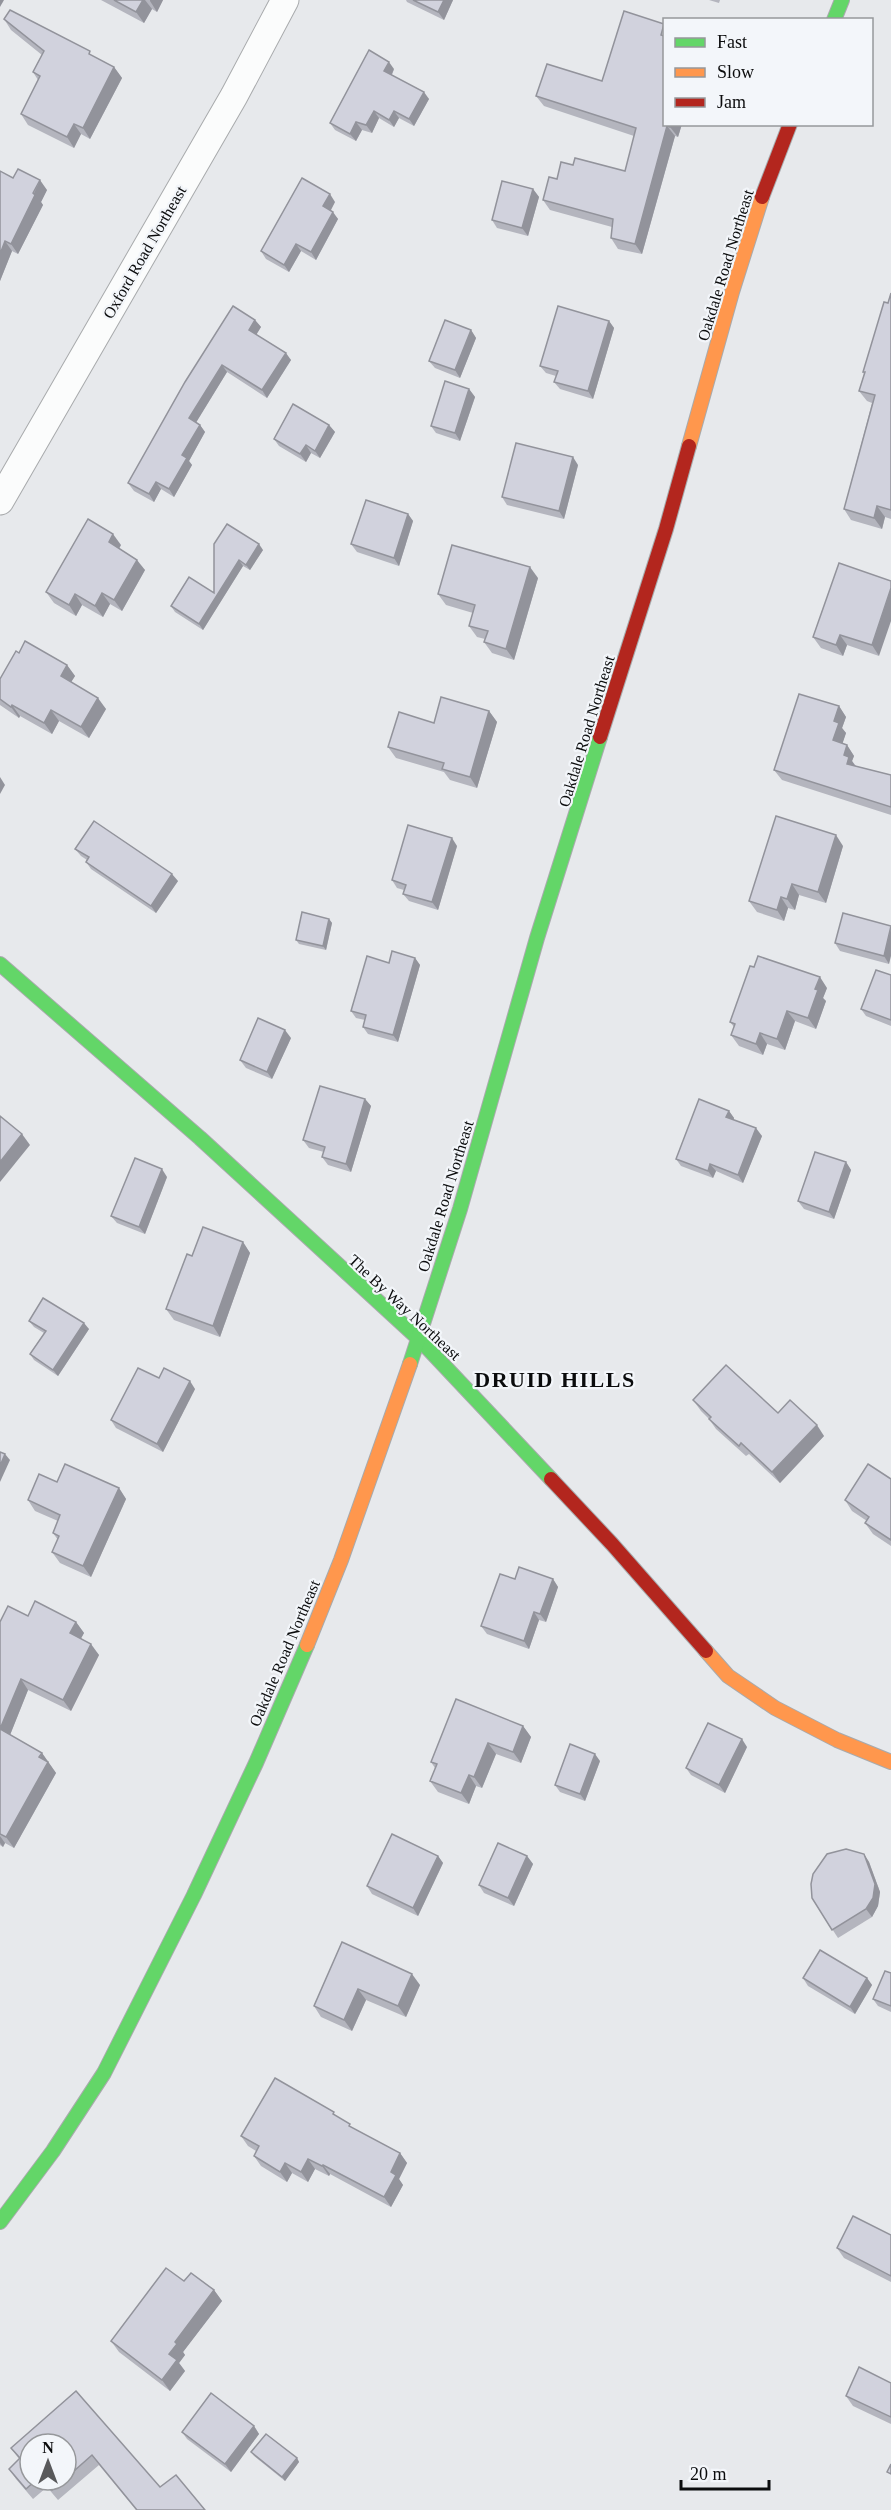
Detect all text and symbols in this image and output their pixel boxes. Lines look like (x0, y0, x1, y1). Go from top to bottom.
legend (663, 18, 873, 126)
text: Fast (717, 32, 747, 52)
text: Slow (717, 62, 754, 82)
text: Jam (717, 92, 746, 112)
street label: Oxford Road Northeast (100, 182, 190, 322)
street label: Oakdale Road Northeast (694, 187, 757, 343)
street label: Oakdale Road Northeast (555, 653, 618, 809)
street label: Oakdale Road Northeast (414, 1118, 477, 1274)
street label: The By Way Northeast (345, 1251, 464, 1365)
district label: DRUID HILLS (474, 1367, 636, 1392)
street label: Oakdale Road Northeast (246, 1577, 323, 1729)
north arrow (18, 2432, 78, 2492)
text: N (42, 2439, 54, 2456)
scale bar (681, 2453, 770, 2491)
text: 20 m (690, 2464, 727, 2484)

